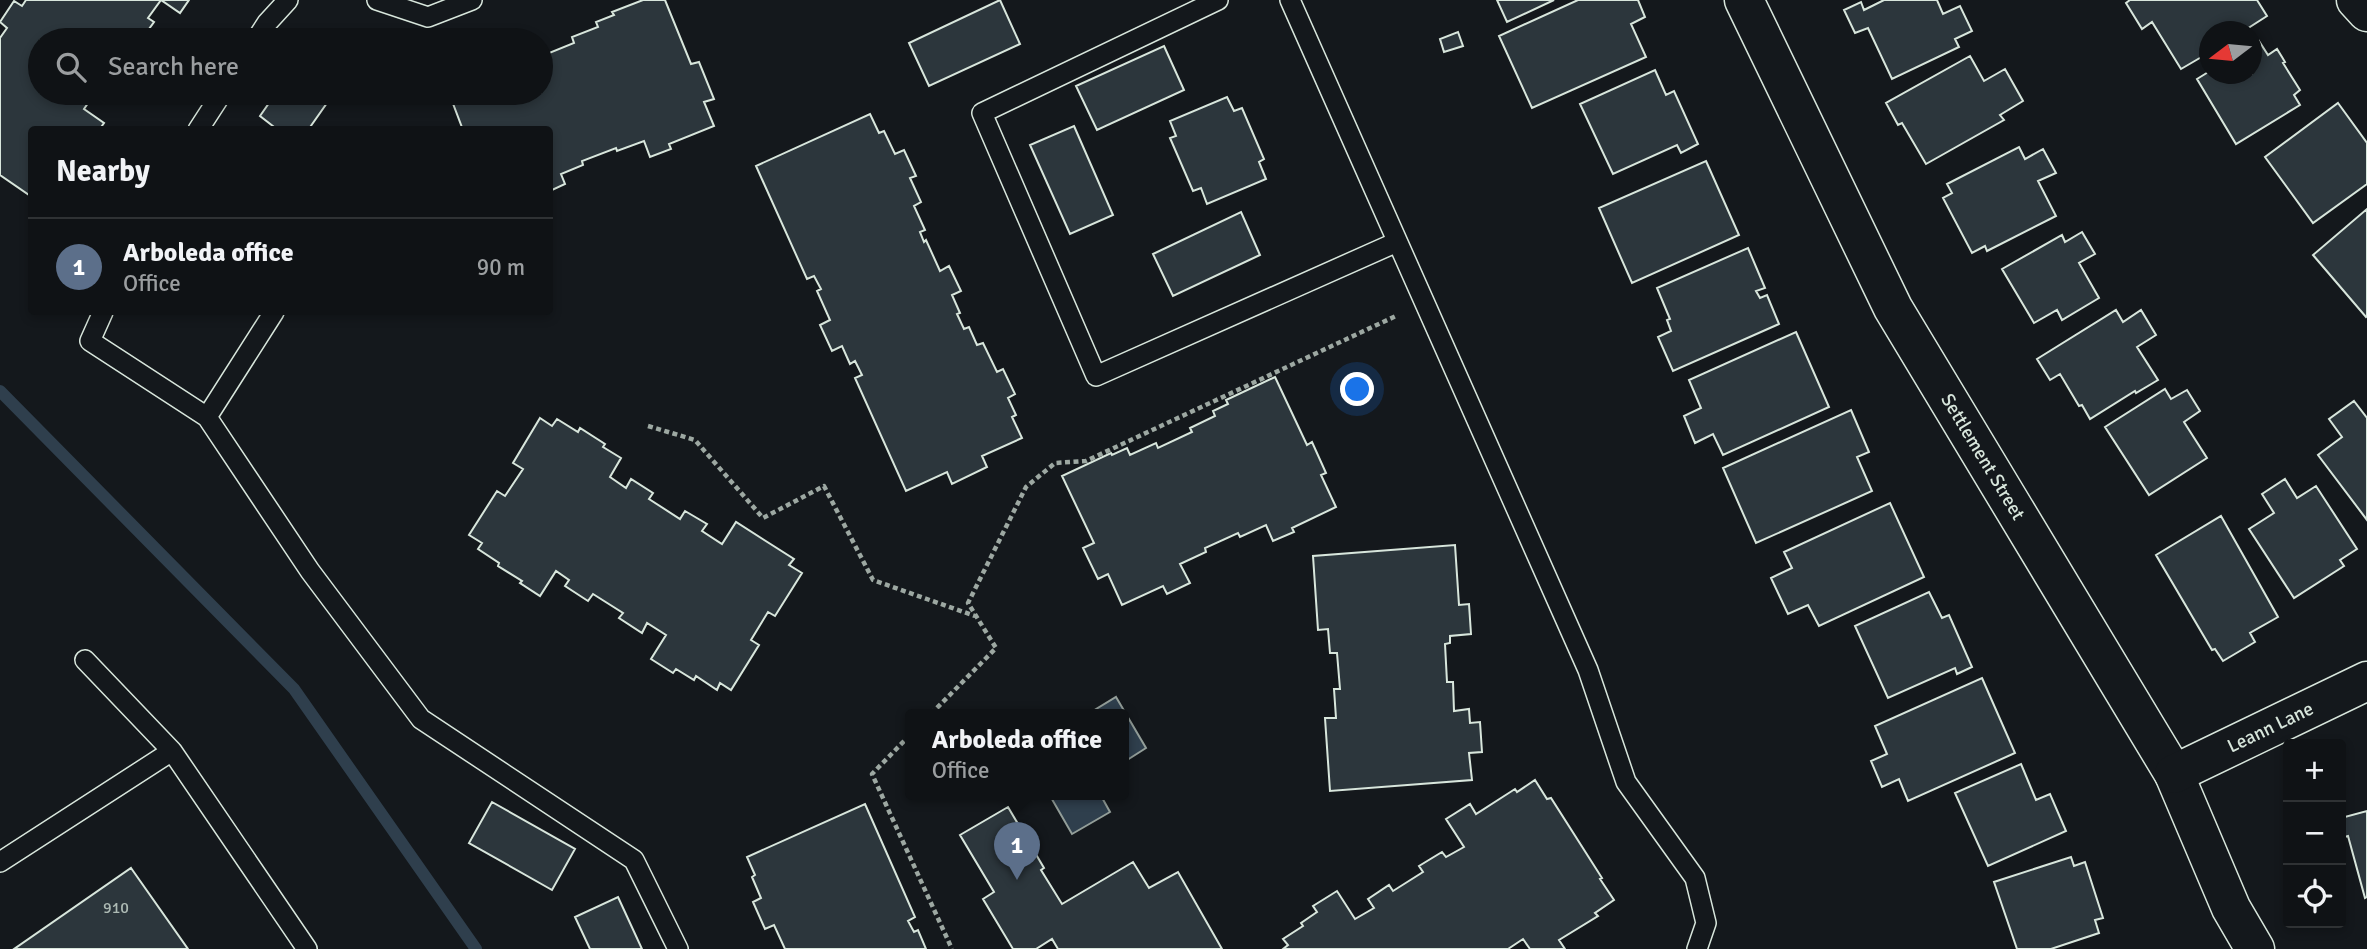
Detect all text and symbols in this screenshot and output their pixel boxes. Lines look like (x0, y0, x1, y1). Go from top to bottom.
north arrow (2199, 21, 2262, 84)
search box (28, 28, 553, 105)
icon: search (52, 48, 90, 86)
text: Search here (108, 51, 239, 83)
text: Nearby (56, 153, 150, 190)
text: Arboleda office (123, 237, 294, 269)
text: 1 (73, 253, 85, 282)
text: 90 m (477, 253, 525, 282)
text: Office (123, 269, 181, 298)
your location (1340, 372, 1374, 406)
street label: Settlement Street (1935, 389, 2030, 525)
street label: Leann Lane (2223, 697, 2317, 759)
popup (905, 709, 1129, 800)
text: Arboleda office (932, 724, 1102, 756)
map controls (2283, 739, 2346, 928)
button: + (2283, 739, 2346, 802)
text: Office (932, 756, 990, 785)
button: − (2283, 802, 2346, 865)
pin: 1 (994, 822, 1040, 880)
button: locate (2283, 865, 2346, 928)
house number: 910 (103, 898, 129, 918)

